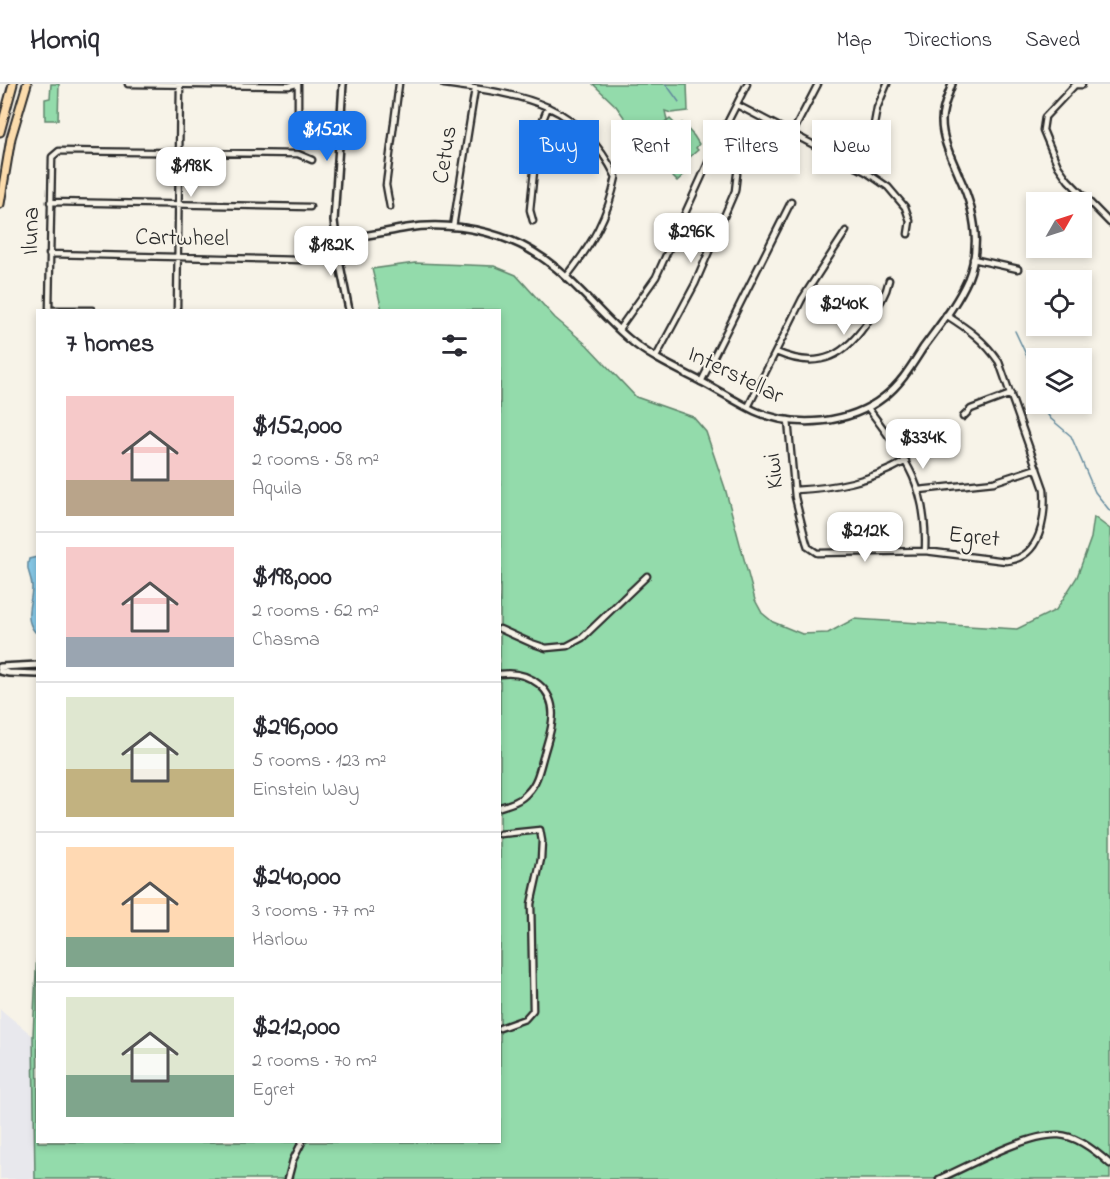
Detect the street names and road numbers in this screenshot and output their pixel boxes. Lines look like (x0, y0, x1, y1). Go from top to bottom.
street label: Cetus (424, 124, 468, 186)
street label: Iluna (14, 207, 50, 255)
street label: Cartwheel (135, 221, 229, 257)
street label: Interstellar (681, 338, 790, 415)
street label: Kiwi (756, 451, 794, 491)
street label: Egret (947, 518, 1001, 558)

